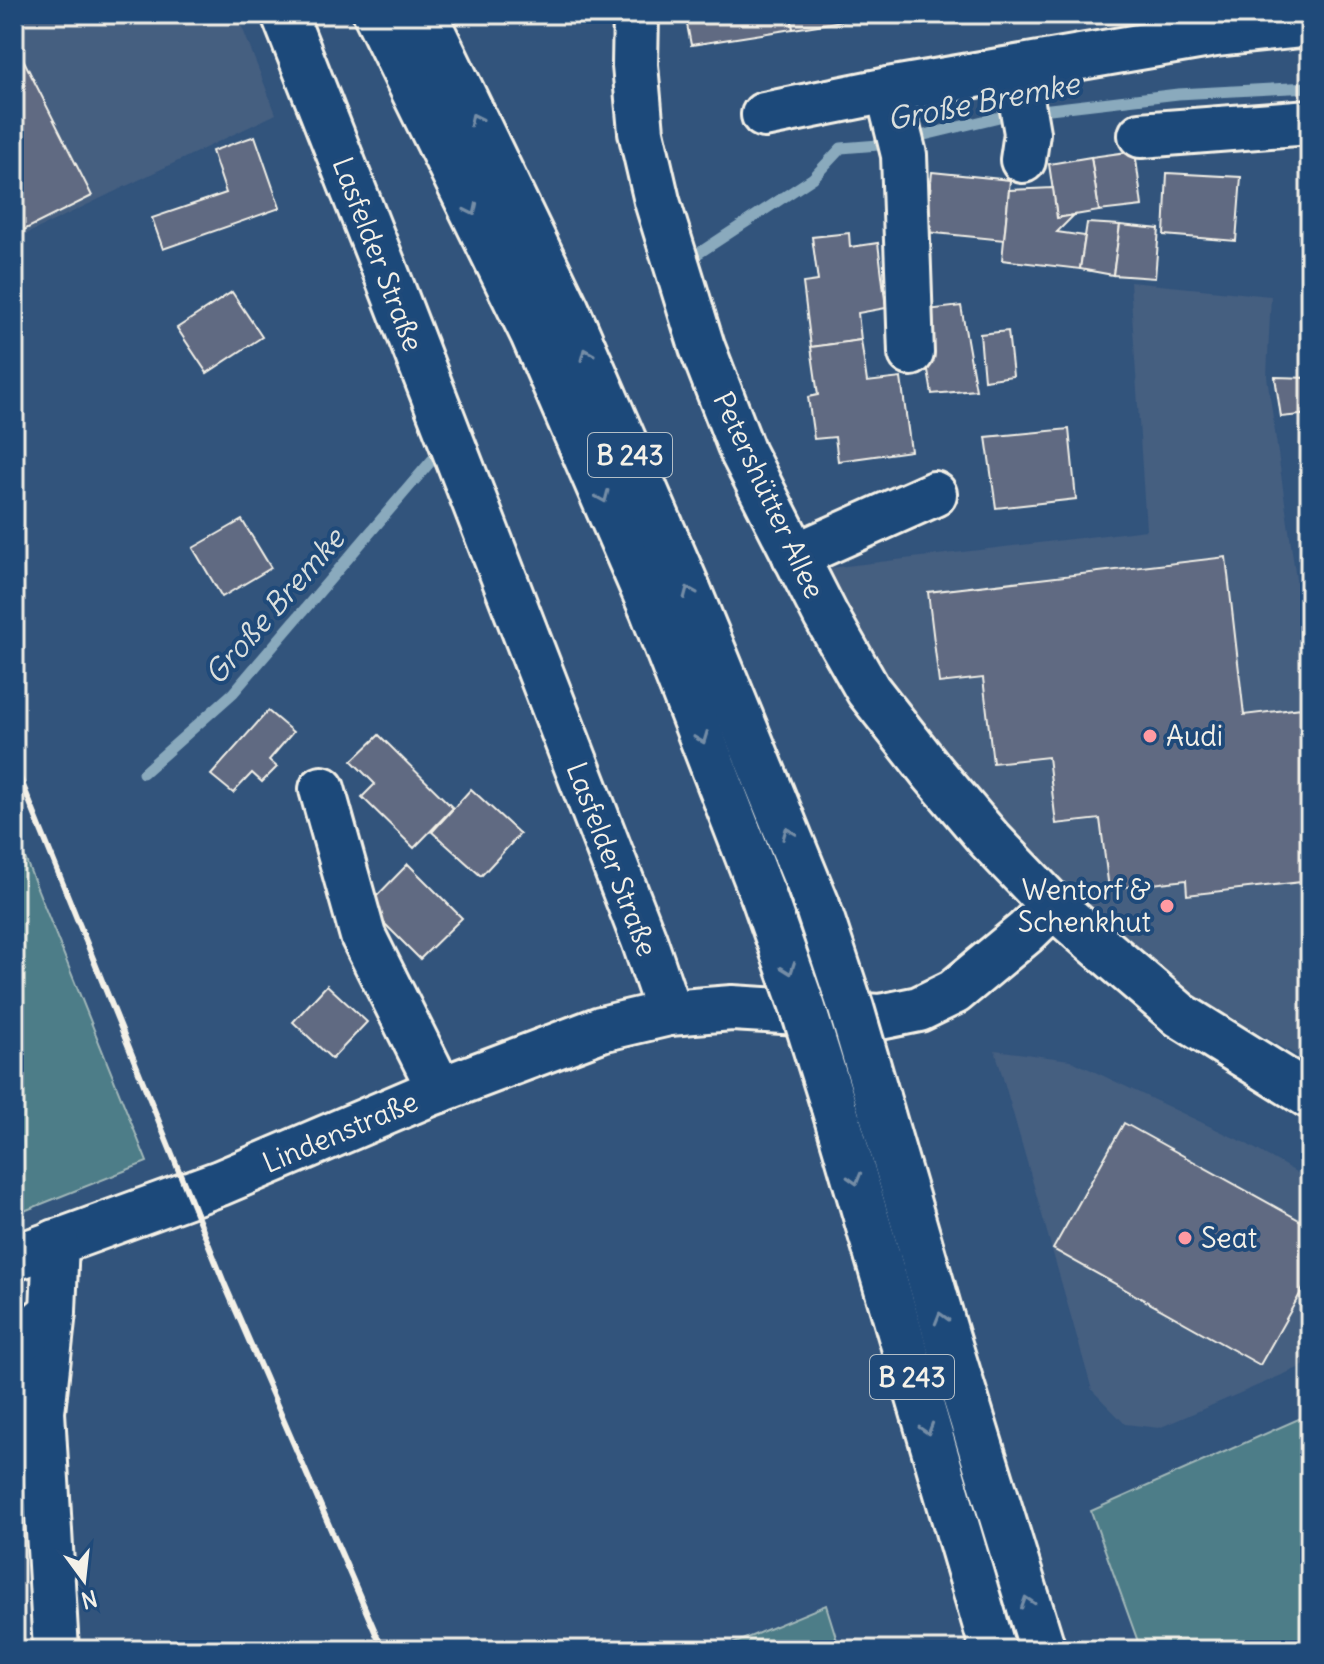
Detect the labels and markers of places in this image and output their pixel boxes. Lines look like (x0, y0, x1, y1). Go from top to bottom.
place label: Audi (1166, 718, 1223, 754)
marker: Audi (1141, 727, 1159, 745)
place label: Wentorf & Schenkhut (1018, 872, 1151, 940)
marker: Wentorf & Schenkhut (1158, 897, 1176, 915)
place label: Seat (1201, 1220, 1257, 1256)
marker: Seat (1176, 1229, 1194, 1247)

